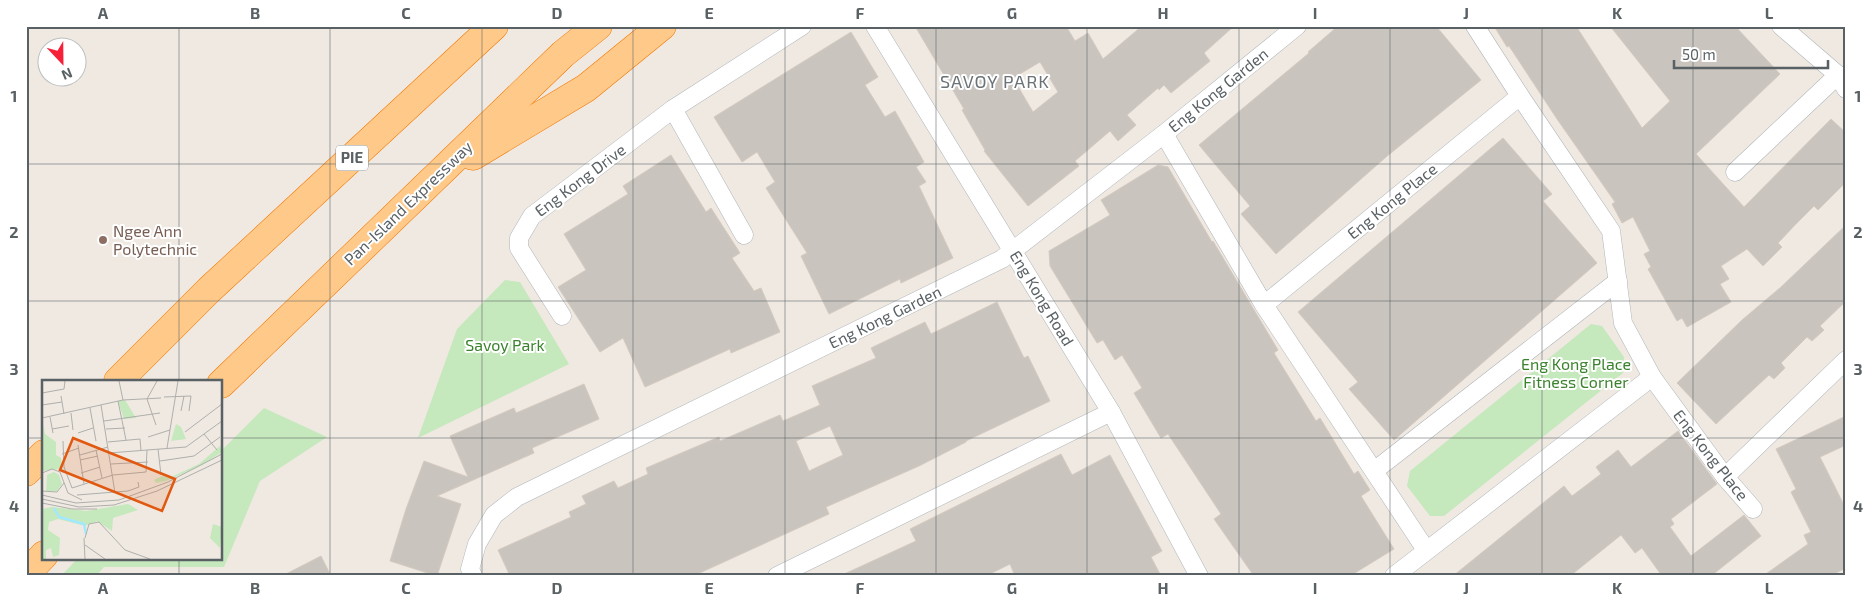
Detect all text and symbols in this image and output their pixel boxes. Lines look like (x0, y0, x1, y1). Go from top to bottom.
text: A (98, 3, 109, 22)
text: B (250, 3, 260, 22)
text: C (401, 3, 411, 22)
text: D (552, 3, 563, 22)
text: E (704, 3, 714, 22)
text: F (856, 3, 865, 22)
text: G (1007, 3, 1017, 22)
text: H (1157, 3, 1169, 22)
text: I (1313, 3, 1317, 22)
text: J (1463, 3, 1469, 22)
text: K (1612, 3, 1623, 22)
text: L (1765, 3, 1774, 22)
north arrow (38, 38, 88, 88)
scale bar (1674, 38, 1828, 70)
street label: Eng Kong Garden (1164, 44, 1271, 136)
text: 50 m (1682, 45, 1716, 63)
text: N (59, 65, 75, 84)
district label: SAVOY PARK (940, 70, 1050, 92)
text: 1 (11, 86, 17, 105)
text: 1 (1855, 86, 1861, 105)
street label: Pan-Island Expressway (340, 136, 476, 269)
street label: Eng Kong Drive (531, 139, 629, 220)
road number: PIE (336, 146, 368, 170)
street label: Eng Kong Place (1343, 159, 1440, 243)
place label: Ngee Ann Polytechnic (113, 221, 197, 258)
text: 2 (9, 222, 19, 241)
text: 2 (1853, 222, 1863, 241)
marker: Ngee Ann Polytechnic (97, 234, 109, 246)
street label: Eng Kong Road (1007, 247, 1078, 349)
street label: Eng Kong Garden (825, 281, 944, 352)
park label: Savoy Park (465, 335, 545, 354)
park label: Eng Kong Place Fitness Corner (1521, 354, 1631, 391)
text: 3 (9, 359, 19, 378)
text: 3 (1853, 359, 1863, 378)
inset map (42, 380, 222, 560)
street label: Eng Kong Place (1670, 405, 1753, 504)
text: 4 (9, 496, 19, 515)
text: 4 (1853, 496, 1863, 515)
text: A (98, 578, 109, 597)
text: B (250, 578, 260, 597)
text: C (401, 578, 411, 597)
text: D (552, 578, 563, 597)
text: E (704, 578, 714, 597)
text: F (856, 578, 865, 597)
text: G (1007, 578, 1017, 597)
text: H (1157, 578, 1169, 597)
text: I (1313, 578, 1317, 597)
text: J (1463, 578, 1469, 597)
text: K (1612, 578, 1623, 597)
text: L (1765, 578, 1774, 597)

